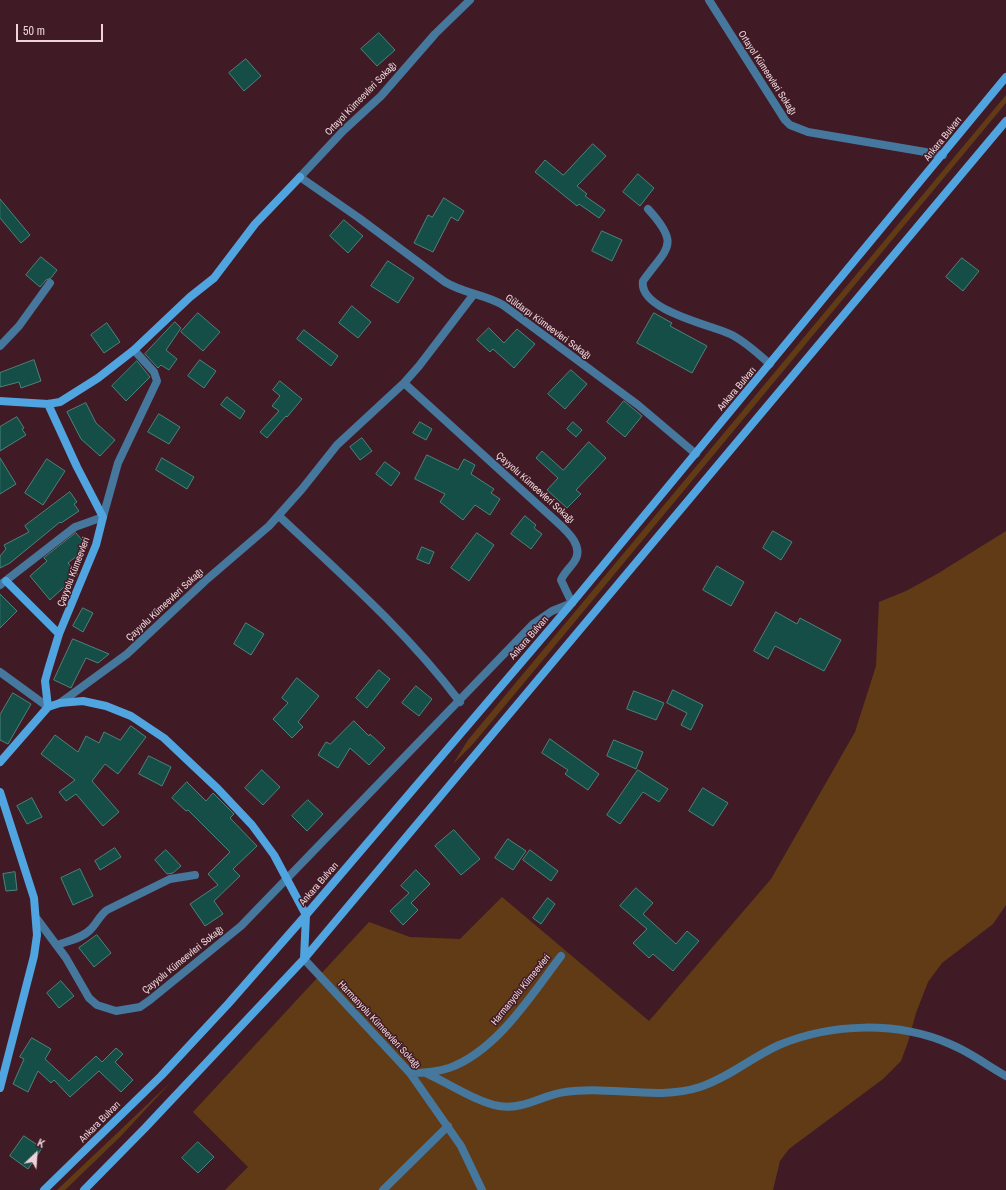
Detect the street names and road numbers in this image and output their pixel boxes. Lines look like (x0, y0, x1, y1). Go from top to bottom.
street label: Ortayol Kümeevleri Sokağı (735, 29, 799, 117)
street label: Ortayol Kümeevleri Sokağı (323, 60, 399, 138)
street label: Ankara Bulvarı (921, 114, 965, 164)
street label: Güldarpı Kümeevleri Sokağı (503, 292, 593, 362)
street label: Ankara Bulvarı (715, 365, 759, 413)
street label: Çayyolu Kümeevleri Sokağı (493, 450, 577, 526)
street label: Çayyolu Kümeevleri (55, 536, 93, 608)
street label: Çayyolu Kümeevleri Sokağı (124, 566, 206, 644)
street label: Ankara Bulvarı (507, 614, 551, 662)
street label: Ankara Bulvarı (297, 860, 341, 908)
street label: Çayyolu Kümeevleri Sokağı (140, 923, 226, 997)
street label: Harmanyolu Kümeevleri (489, 952, 553, 1028)
street label: Harmanyolu Kümeevleri Sokağı (335, 979, 423, 1071)
street label: Ankara Bulvarı (77, 1099, 123, 1145)

